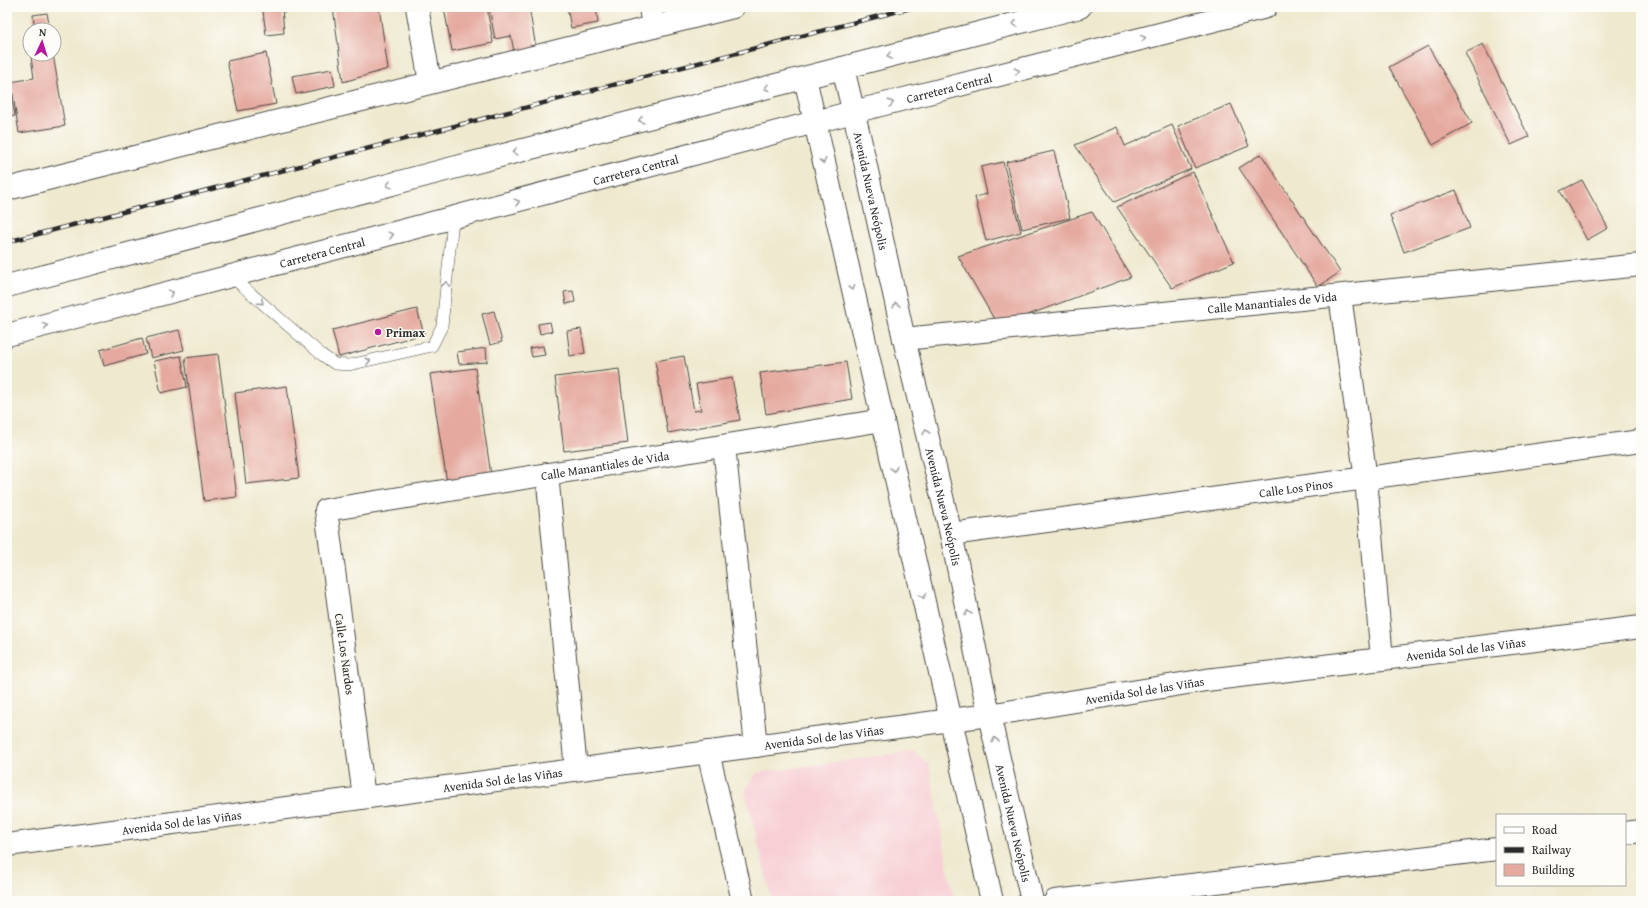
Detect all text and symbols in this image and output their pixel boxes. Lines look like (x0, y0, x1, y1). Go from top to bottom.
one-way arrow (1012, 19, 1018, 27)
north arrow (22, 22, 62, 62)
text: N (38, 24, 48, 40)
one-way arrow (1140, 35, 1146, 43)
one-way arrow (886, 51, 893, 60)
one-way arrow (1014, 67, 1020, 75)
street label: Carretera Central (904, 68, 994, 107)
one-way arrow (764, 83, 770, 91)
one-way arrow (887, 99, 894, 108)
one-way arrow (638, 115, 645, 124)
street label: Avenida Nueva Neópolis (850, 130, 893, 252)
one-way arrow (512, 147, 519, 156)
street label: Carretera Central (591, 150, 681, 189)
one-way arrow (819, 158, 827, 164)
one-way arrow (386, 180, 393, 189)
one-way arrow (513, 198, 520, 207)
one-way arrow (387, 231, 394, 240)
street label: Carretera Central (278, 232, 367, 271)
one-way arrow (441, 280, 450, 287)
one-way arrow (848, 285, 856, 291)
street label: Calle Manantiales de Vida (1207, 287, 1338, 317)
one-way arrow (167, 289, 174, 298)
one-way arrow (256, 298, 264, 305)
one-way arrow (893, 302, 901, 308)
one-way arrow (42, 322, 48, 330)
place label: Primax (386, 324, 426, 341)
marker: Primax (373, 327, 383, 337)
one-way arrow (365, 357, 371, 365)
one-way arrow (923, 428, 931, 435)
street label: Calle Manantiales de Vida (540, 446, 671, 484)
street label: Avenida Nueva Neópolis (922, 446, 966, 567)
one-way arrow (890, 466, 898, 472)
street label: Calle Los Pinos (1258, 474, 1334, 501)
one-way arrow (919, 592, 927, 599)
one-way arrow (964, 610, 972, 616)
street label: Calle Los Nardos (331, 612, 359, 696)
street label: Avenida Sol de las Viñas (1405, 633, 1527, 664)
street label: Avenida Sol de las Viñas (1084, 672, 1205, 708)
street label: Avenida Sol de las Viñas (763, 720, 885, 753)
one-way arrow (991, 737, 999, 743)
street label: Avenida Nueva Neópolis (992, 762, 1036, 884)
street label: Avenida Sol de las Viñas (442, 763, 564, 796)
street label: Avenida Sol de las Viñas (121, 806, 243, 838)
legend (1496, 814, 1626, 886)
text: Road (1532, 821, 1558, 838)
text: Railway (1532, 841, 1571, 858)
text: Building (1532, 861, 1575, 878)

